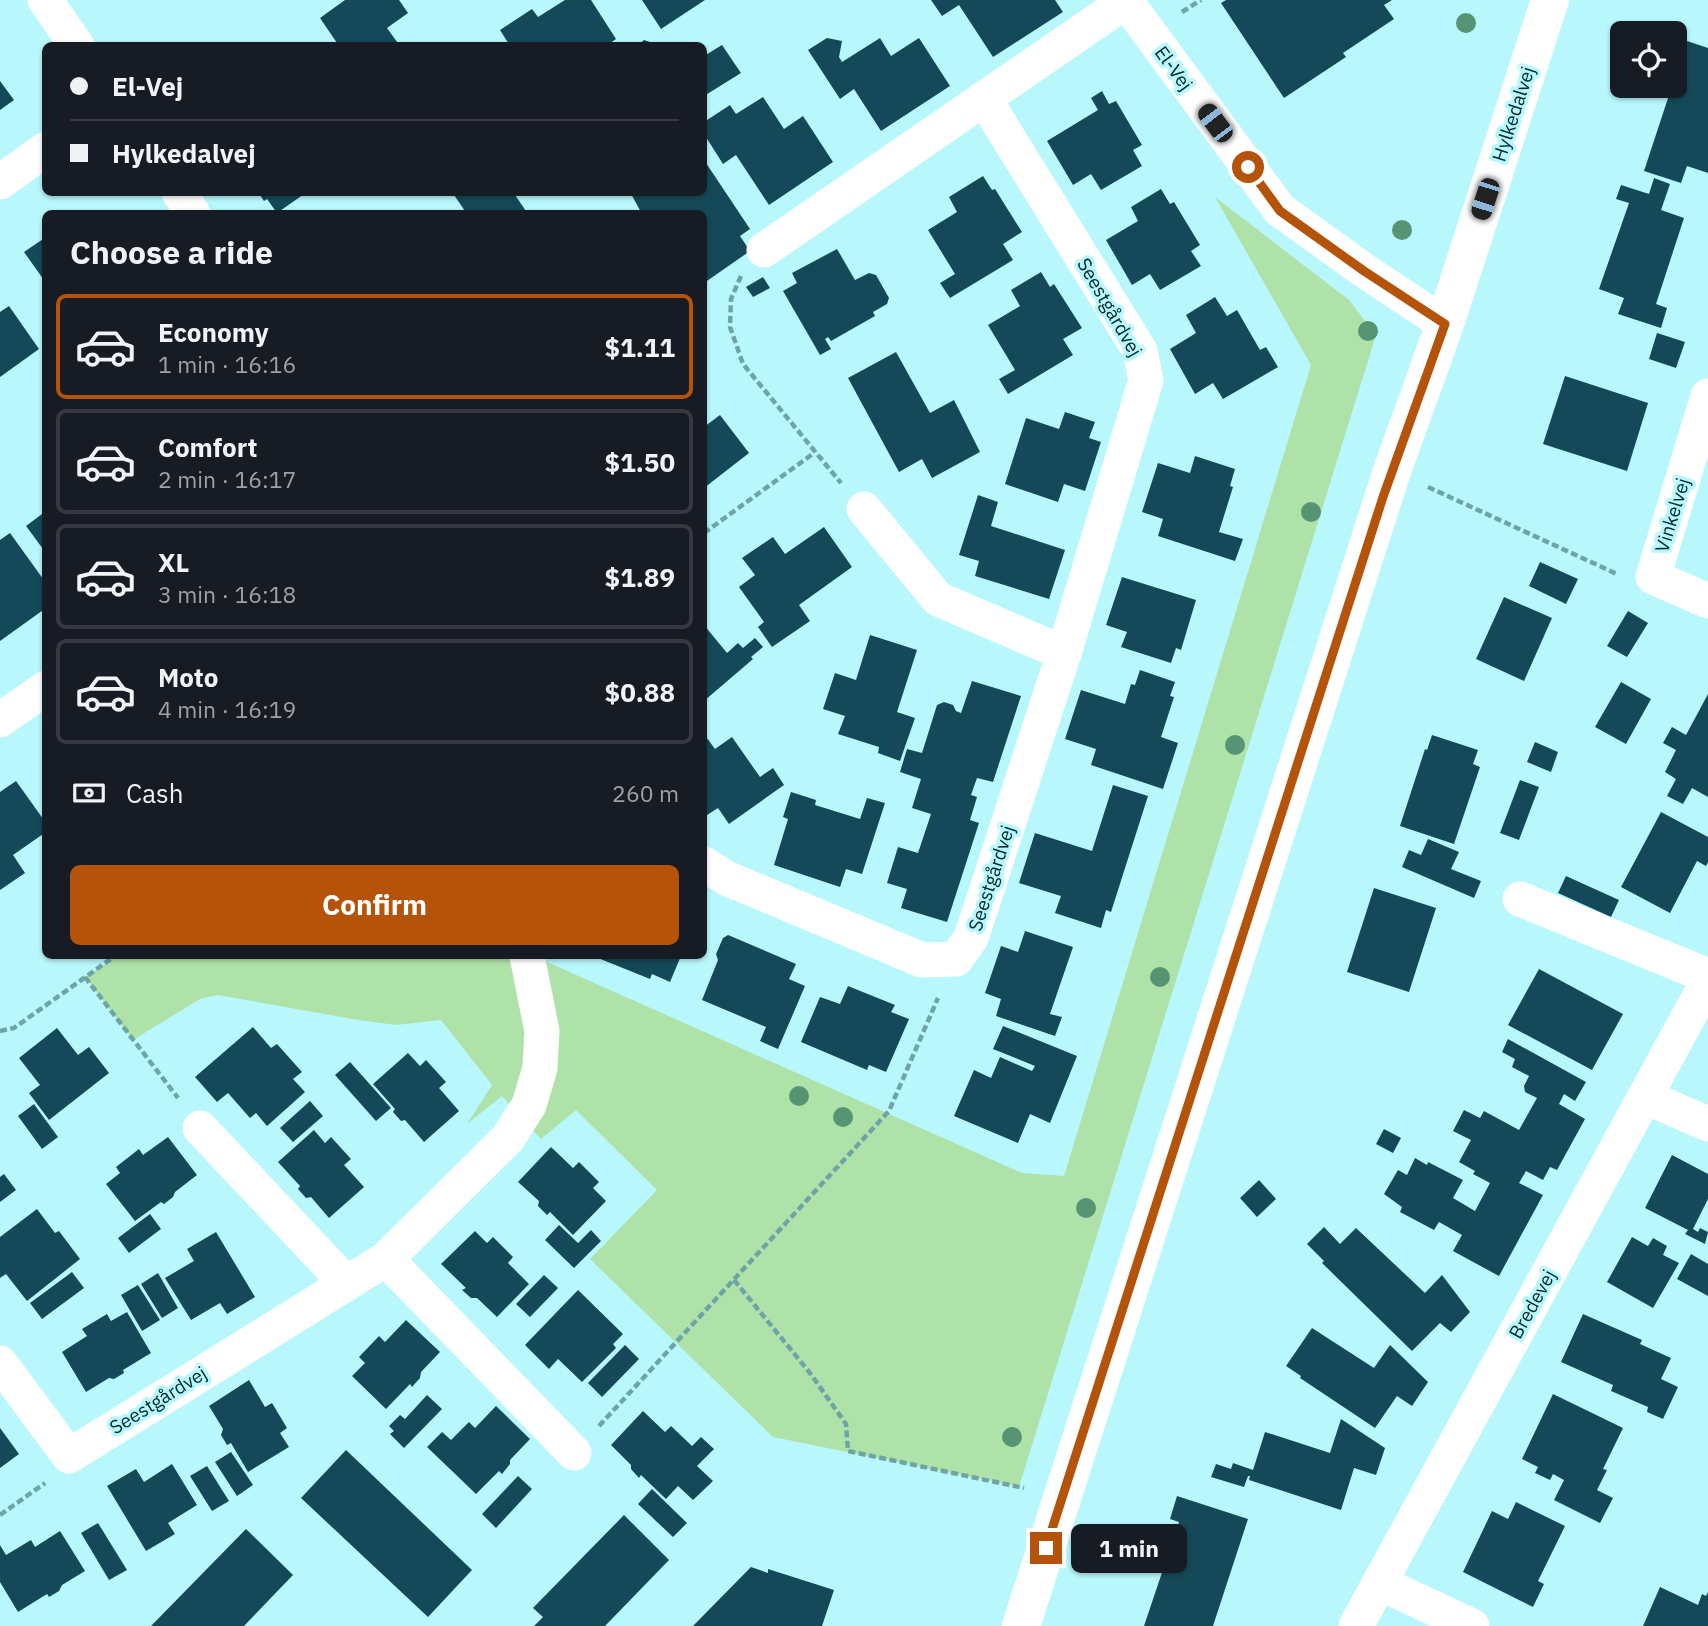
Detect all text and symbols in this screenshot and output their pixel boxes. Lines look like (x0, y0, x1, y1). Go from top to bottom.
map controls (1610, 21, 1687, 98)
button: locate (1610, 21, 1687, 98)
street label: El-Vej (1150, 41, 1198, 95)
street label: Hylkedalvej (1486, 63, 1540, 165)
text: El-Vej (112, 69, 183, 103)
car (1194, 100, 1237, 146)
text: Hylkedalvej (112, 136, 256, 170)
route start (1232, 151, 1264, 183)
car (1469, 176, 1502, 222)
text: Choose a ride (70, 231, 273, 273)
street label: Seestgårdvej (1072, 253, 1148, 361)
icon: car (74, 315, 137, 378)
text: Economy (158, 315, 269, 349)
text: $1.11 (605, 330, 675, 364)
text: 1 min · 16:16 (158, 349, 296, 379)
icon: car (74, 430, 137, 493)
text: Comfort (158, 430, 257, 464)
text: $1.50 (605, 445, 675, 479)
text: 2 min · 16:17 (158, 464, 296, 494)
street label: Vinkelvej (1649, 475, 1695, 555)
icon: car (74, 545, 137, 608)
text: XL (158, 545, 189, 579)
text: $1.89 (605, 560, 675, 594)
text: 3 min · 16:18 (158, 579, 296, 609)
icon: car (74, 660, 137, 723)
text: Moto (158, 660, 218, 694)
text: $0.88 (605, 675, 675, 709)
text: 4 min · 16:19 (158, 694, 296, 724)
icon: cash (70, 774, 108, 812)
text: Cash (126, 776, 183, 810)
text: 260 m (612, 778, 679, 808)
street label: Seestgårdvej (963, 822, 1019, 934)
button: Confirm (70, 865, 679, 945)
street label: Bredevej (1503, 1265, 1561, 1343)
street label: Seestgårdvej (105, 1361, 211, 1439)
callout: 1 min (1070, 1524, 1186, 1572)
route end (1030, 1532, 1062, 1564)
text: 1 min (1099, 1533, 1159, 1563)

